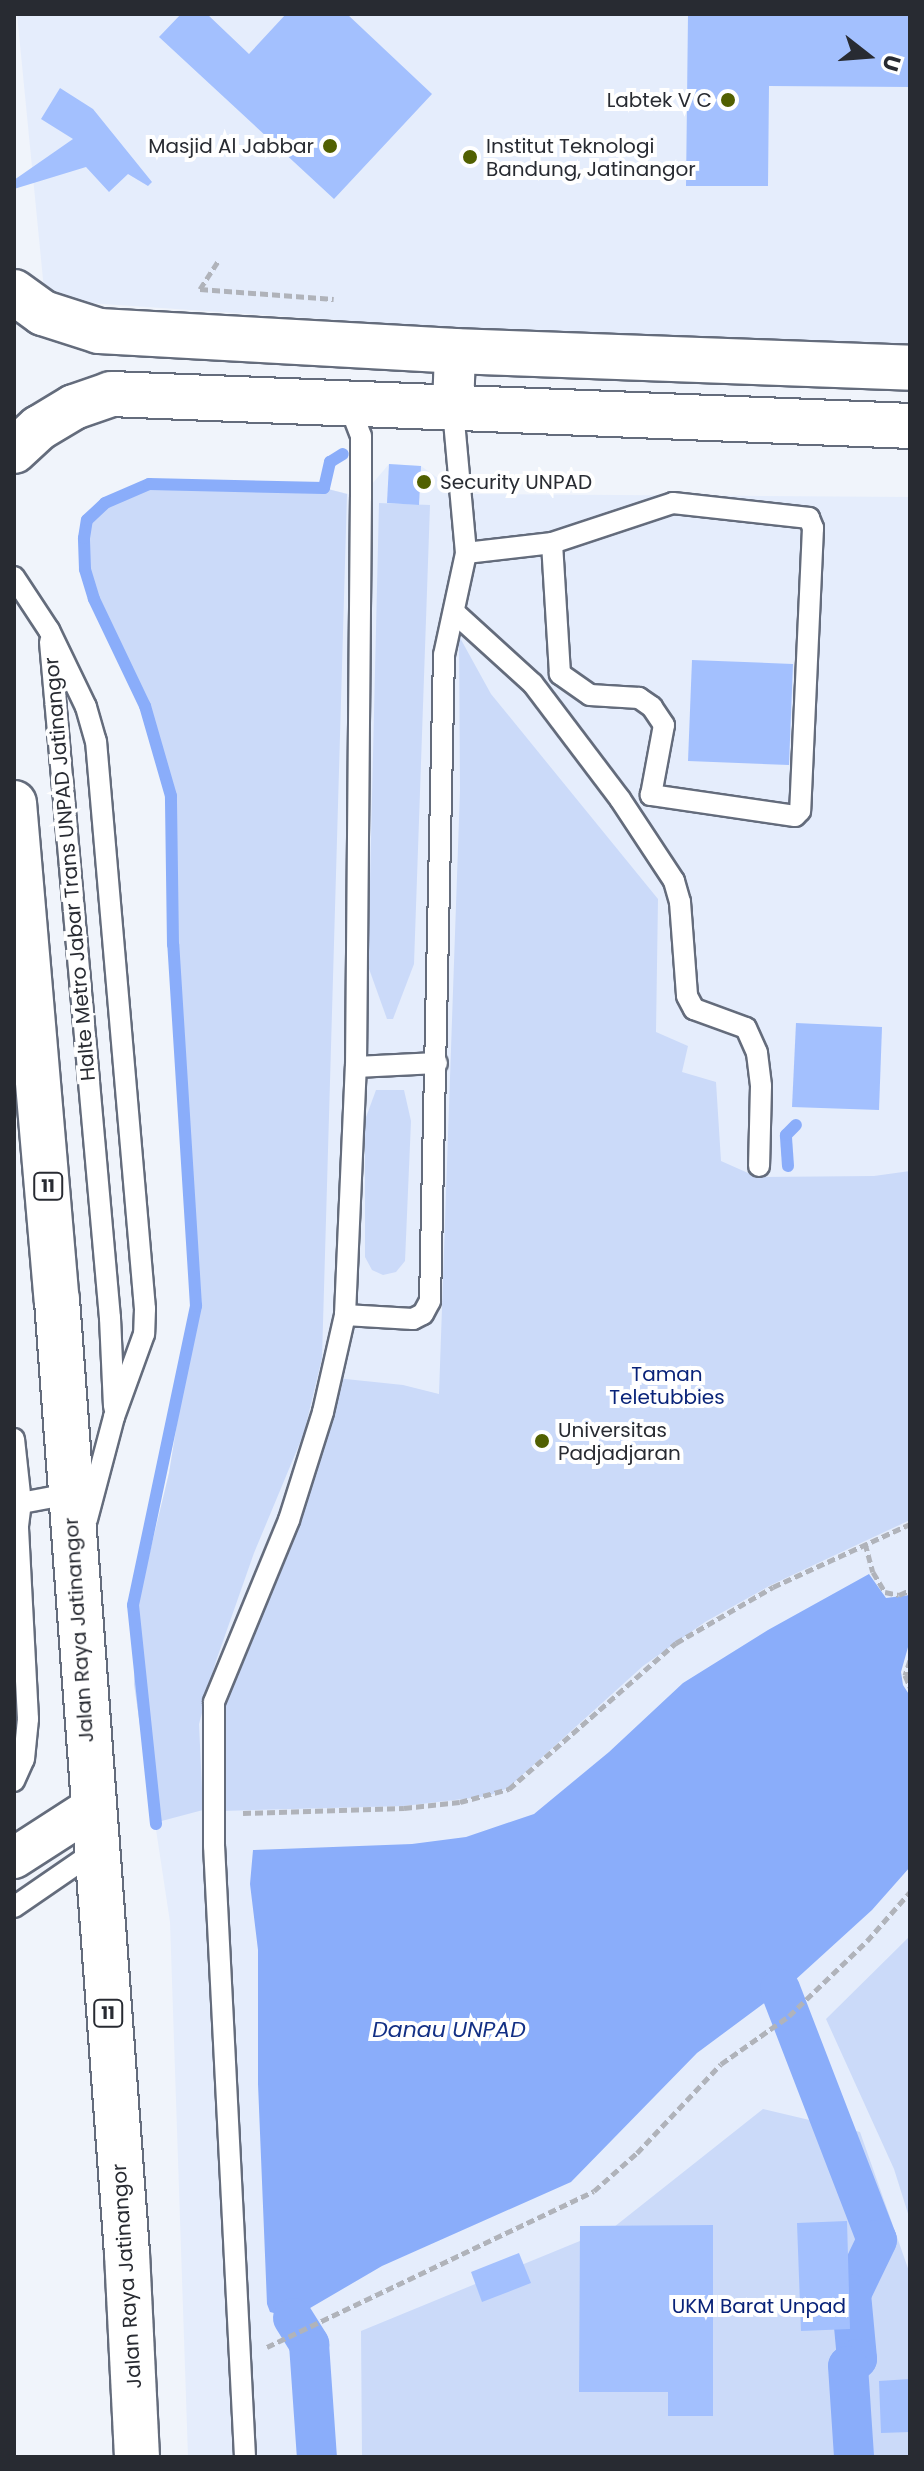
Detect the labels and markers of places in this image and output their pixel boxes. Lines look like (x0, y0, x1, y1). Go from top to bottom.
place label: Labtek V C (607, 88, 712, 112)
marker: Labtek V C (719, 91, 737, 109)
place label: Masjid Al Jabbar (148, 134, 314, 158)
place label: Institut Teknologi Bandung, Jatinangor (486, 134, 696, 181)
marker: Masjid Al Jabbar (321, 137, 339, 155)
marker: Institut Teknologi Bandung, Jatinangor (461, 148, 479, 166)
place label: Security UNPAD (440, 470, 592, 494)
marker: Security UNPAD (415, 473, 433, 491)
place label: Universitas Padjadjaran (558, 1418, 681, 1465)
marker: Universitas Padjadjaran (533, 1432, 551, 1450)

